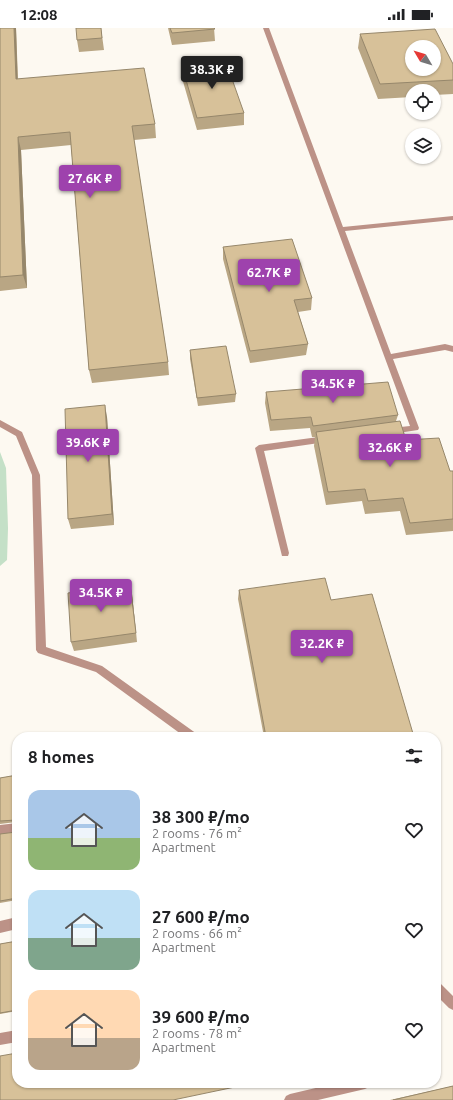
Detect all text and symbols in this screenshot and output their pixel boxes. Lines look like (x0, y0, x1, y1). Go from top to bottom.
text: 12:08 (20, 6, 58, 23)
north arrow (405, 40, 441, 76)
map controls (405, 40, 441, 164)
pin: 38.3K ₽ (175, 56, 249, 90)
text: 38.3K ₽ (190, 62, 234, 76)
button: locate (405, 84, 441, 120)
button: layers (405, 128, 441, 164)
pin: 27.6K ₽ (53, 165, 127, 199)
text: 27.6K ₽ (68, 171, 112, 185)
pin: 62.7K ₽ (232, 259, 306, 293)
text: 62.7K ₽ (247, 265, 291, 279)
pin: 34.5K ₽ (296, 370, 370, 404)
text: 34.5K ₽ (311, 376, 355, 390)
pin: 39.6K ₽ (51, 429, 125, 463)
pin: 32.6K ₽ (353, 434, 427, 468)
text: 39.6K ₽ (66, 435, 110, 449)
text: 32.6K ₽ (368, 440, 412, 454)
pin: 34.5K ₽ (64, 579, 138, 613)
text: 34.5K ₽ (79, 585, 123, 599)
pin: 32.2K ₽ (285, 630, 359, 664)
text: 32.2K ₽ (300, 636, 344, 650)
icon: filters (403, 745, 425, 767)
text: 8 homes (28, 747, 94, 766)
icon: home (60, 806, 108, 854)
text: 38 300 ₽/mo (152, 807, 250, 826)
icon: heart (403, 819, 425, 841)
text: 2 rooms · 76 m² (152, 826, 242, 840)
text: Apartment (152, 840, 216, 854)
icon: home (60, 906, 108, 954)
text: 27 600 ₽/mo (152, 907, 250, 926)
icon: heart (403, 919, 425, 941)
text: 2 rooms · 66 m² (152, 926, 242, 940)
text: Apartment (152, 940, 216, 954)
icon: home (60, 1006, 108, 1054)
text: 39 600 ₽/mo (152, 1007, 250, 1026)
icon: heart (403, 1019, 425, 1041)
text: 2 rooms · 78 m² (152, 1026, 242, 1040)
text: Apartment (152, 1040, 216, 1054)

